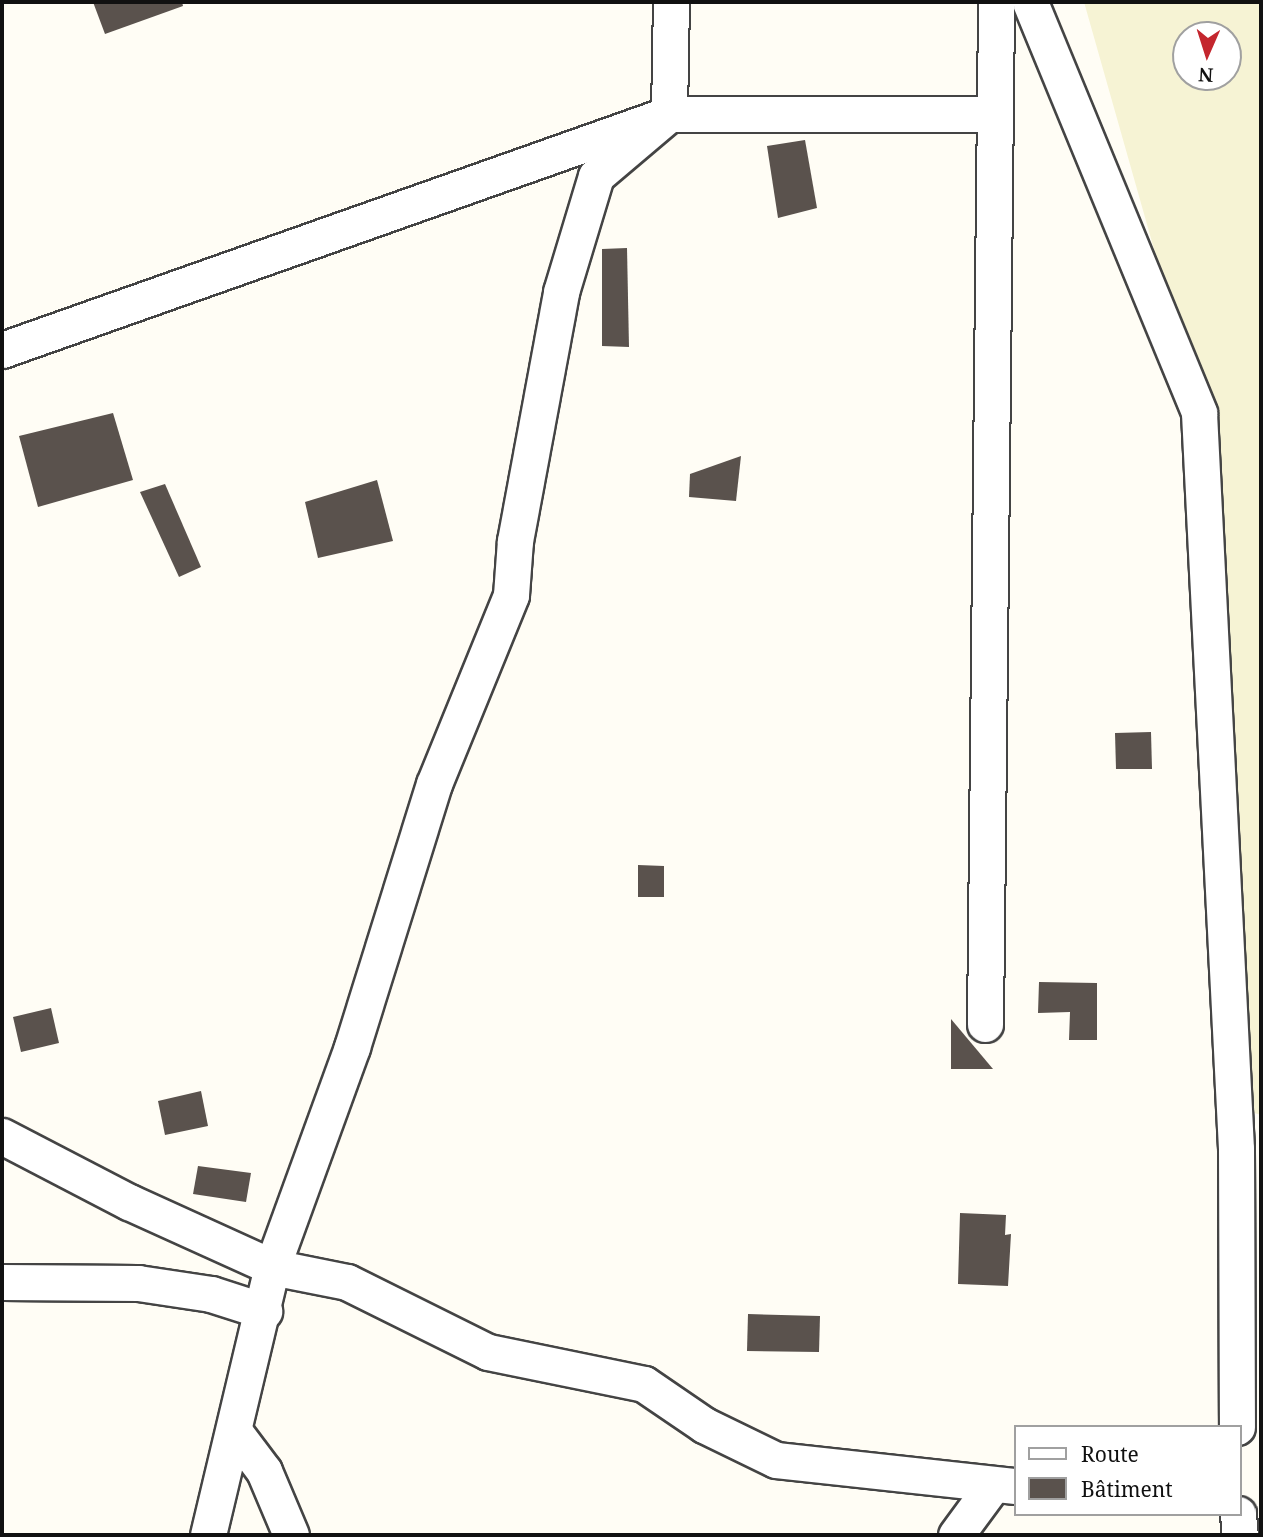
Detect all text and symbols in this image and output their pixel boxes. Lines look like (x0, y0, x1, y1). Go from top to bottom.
north arrow (1172, 21, 1242, 91)
text: N (1198, 62, 1214, 88)
legend (1014, 1425, 1242, 1516)
text: Route (1081, 1440, 1139, 1468)
text: Bâtiment (1081, 1475, 1173, 1503)

